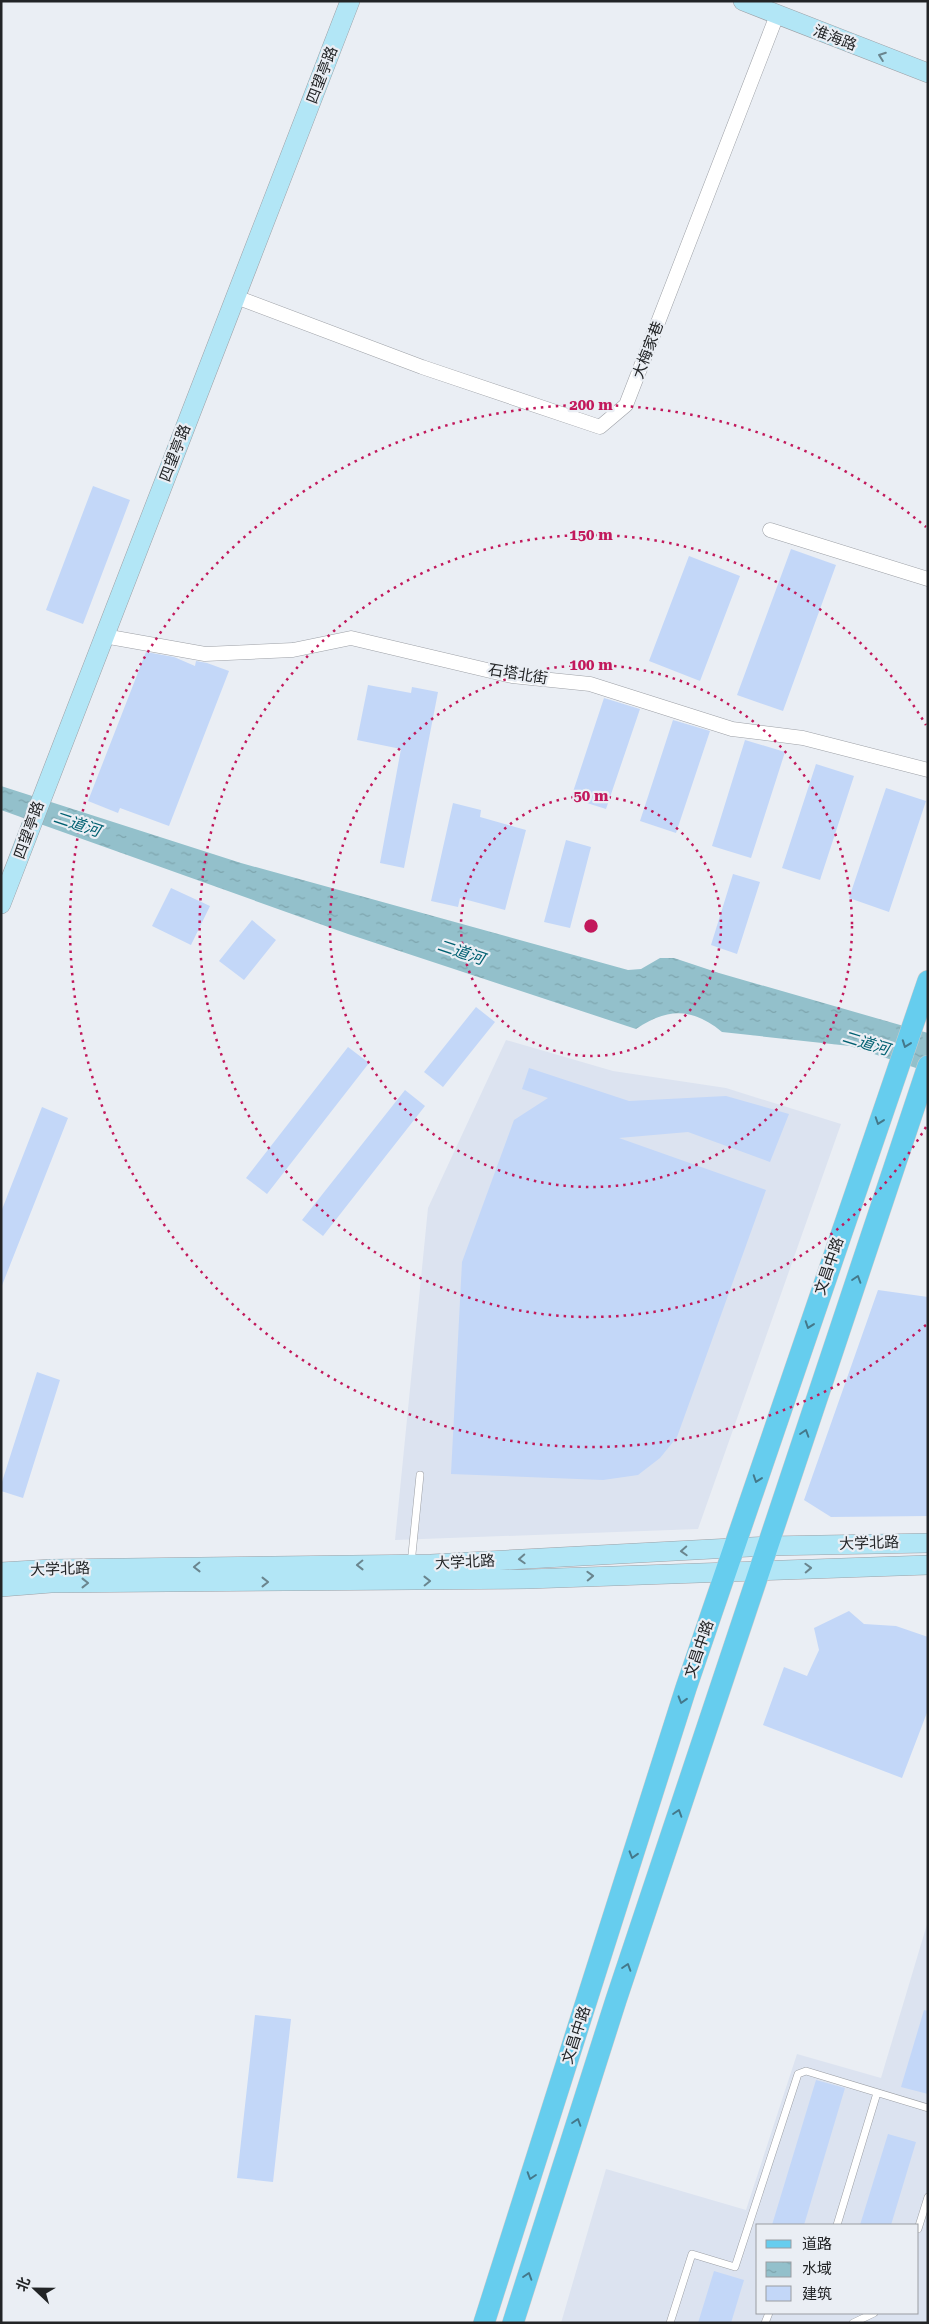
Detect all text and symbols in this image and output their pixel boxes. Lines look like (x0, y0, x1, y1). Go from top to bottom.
street label: 淮海路 (811, 22, 859, 54)
street label: 四望亭路 (303, 44, 341, 106)
one-way arrow (878, 52, 887, 62)
street label: 大梅家巷 (629, 319, 667, 381)
text: 200 m (569, 396, 613, 414)
street label: 四望亭路 (156, 422, 194, 484)
text: 150 m (569, 526, 613, 544)
text: 100 m (569, 656, 613, 674)
street label: 石塔北街 (487, 660, 549, 688)
text: 50 m (573, 787, 609, 805)
street label: 四望亭路 (10, 799, 48, 861)
water label: 二道河 (51, 808, 106, 841)
centre of rings (582, 917, 600, 935)
water label: 二道河 (435, 936, 490, 969)
water label: 二道河 (840, 1027, 895, 1060)
one-way arrow (901, 1039, 911, 1048)
one-way arrow (874, 1117, 884, 1125)
street label: 文昌中路 (811, 1235, 847, 1297)
one-way arrow (851, 1276, 861, 1284)
one-way arrow (805, 1320, 815, 1329)
one-way arrow (800, 1430, 810, 1438)
one-way arrow (752, 1474, 762, 1482)
street label: 大学北路 (839, 1533, 899, 1553)
one-way arrow (680, 1545, 688, 1556)
street label: 大学北路 (435, 1551, 495, 1573)
one-way arrow (518, 1554, 526, 1565)
street label: 大学北路 (30, 1559, 90, 1579)
one-way arrow (355, 1560, 363, 1570)
one-way arrow (193, 1562, 200, 1572)
one-way arrow (805, 1563, 813, 1574)
one-way arrow (586, 1571, 594, 1581)
one-way arrow (424, 1575, 432, 1586)
one-way arrow (262, 1577, 269, 1587)
one-way arrow (82, 1578, 89, 1588)
street label: 文昌中路 (681, 1618, 717, 1680)
one-way arrow (678, 1695, 688, 1703)
one-way arrow (673, 1809, 683, 1817)
one-way arrow (629, 1850, 639, 1858)
one-way arrow (621, 1963, 631, 1972)
street label: 文昌中路 (558, 2004, 594, 2066)
one-way arrow (571, 2118, 581, 2126)
one-way arrow (527, 2171, 537, 2180)
legend (756, 2224, 919, 2314)
text: 道路 (802, 2235, 832, 2253)
text: 水域 (802, 2260, 832, 2278)
north arrow (10, 2264, 60, 2314)
one-way arrow (522, 2273, 532, 2281)
text: 北 (13, 2275, 33, 2294)
text: 建筑 (802, 2285, 832, 2303)

